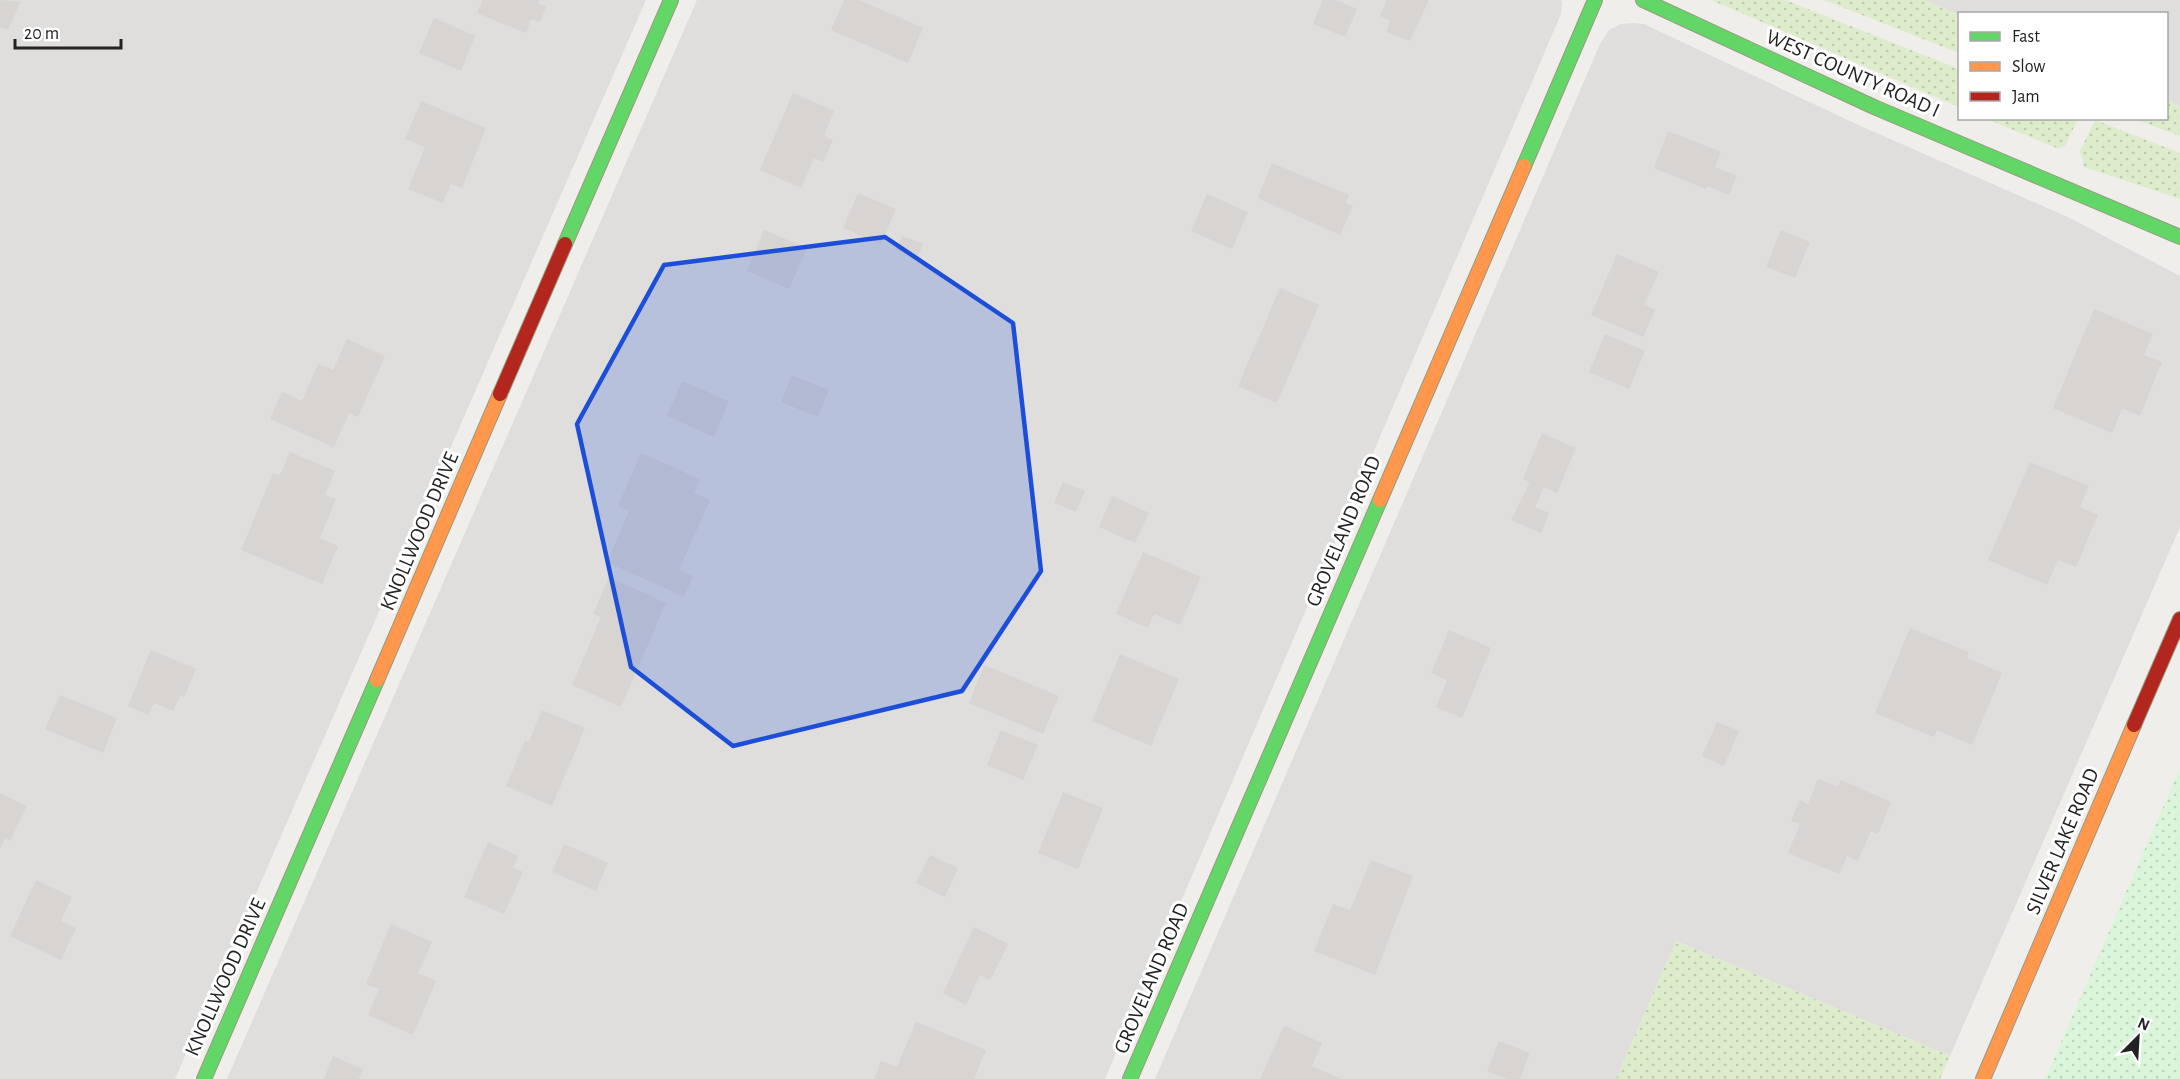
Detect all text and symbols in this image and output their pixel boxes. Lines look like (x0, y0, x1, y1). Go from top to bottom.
scale bar (15, 12, 122, 50)
legend (1958, 12, 2168, 120)
text: 20 m (24, 25, 59, 43)
street label: WEST COUNTY ROAD I (1763, 26, 1943, 121)
text: Fast (2012, 28, 2040, 46)
text: Slow (2012, 58, 2045, 76)
text: Jam (2012, 88, 2040, 106)
street label: KNOLLWOOD DRIVE (377, 449, 462, 613)
street label: GROVELAND ROAD (1302, 453, 1385, 610)
street label: SILVER LAKE ROAD (2022, 765, 2103, 917)
street label: KNOLLWOOD DRIVE (181, 895, 270, 1059)
street label: GROVELAND ROAD (1110, 900, 1193, 1057)
north arrow (2108, 1007, 2168, 1067)
text: N (2135, 1015, 2152, 1034)

